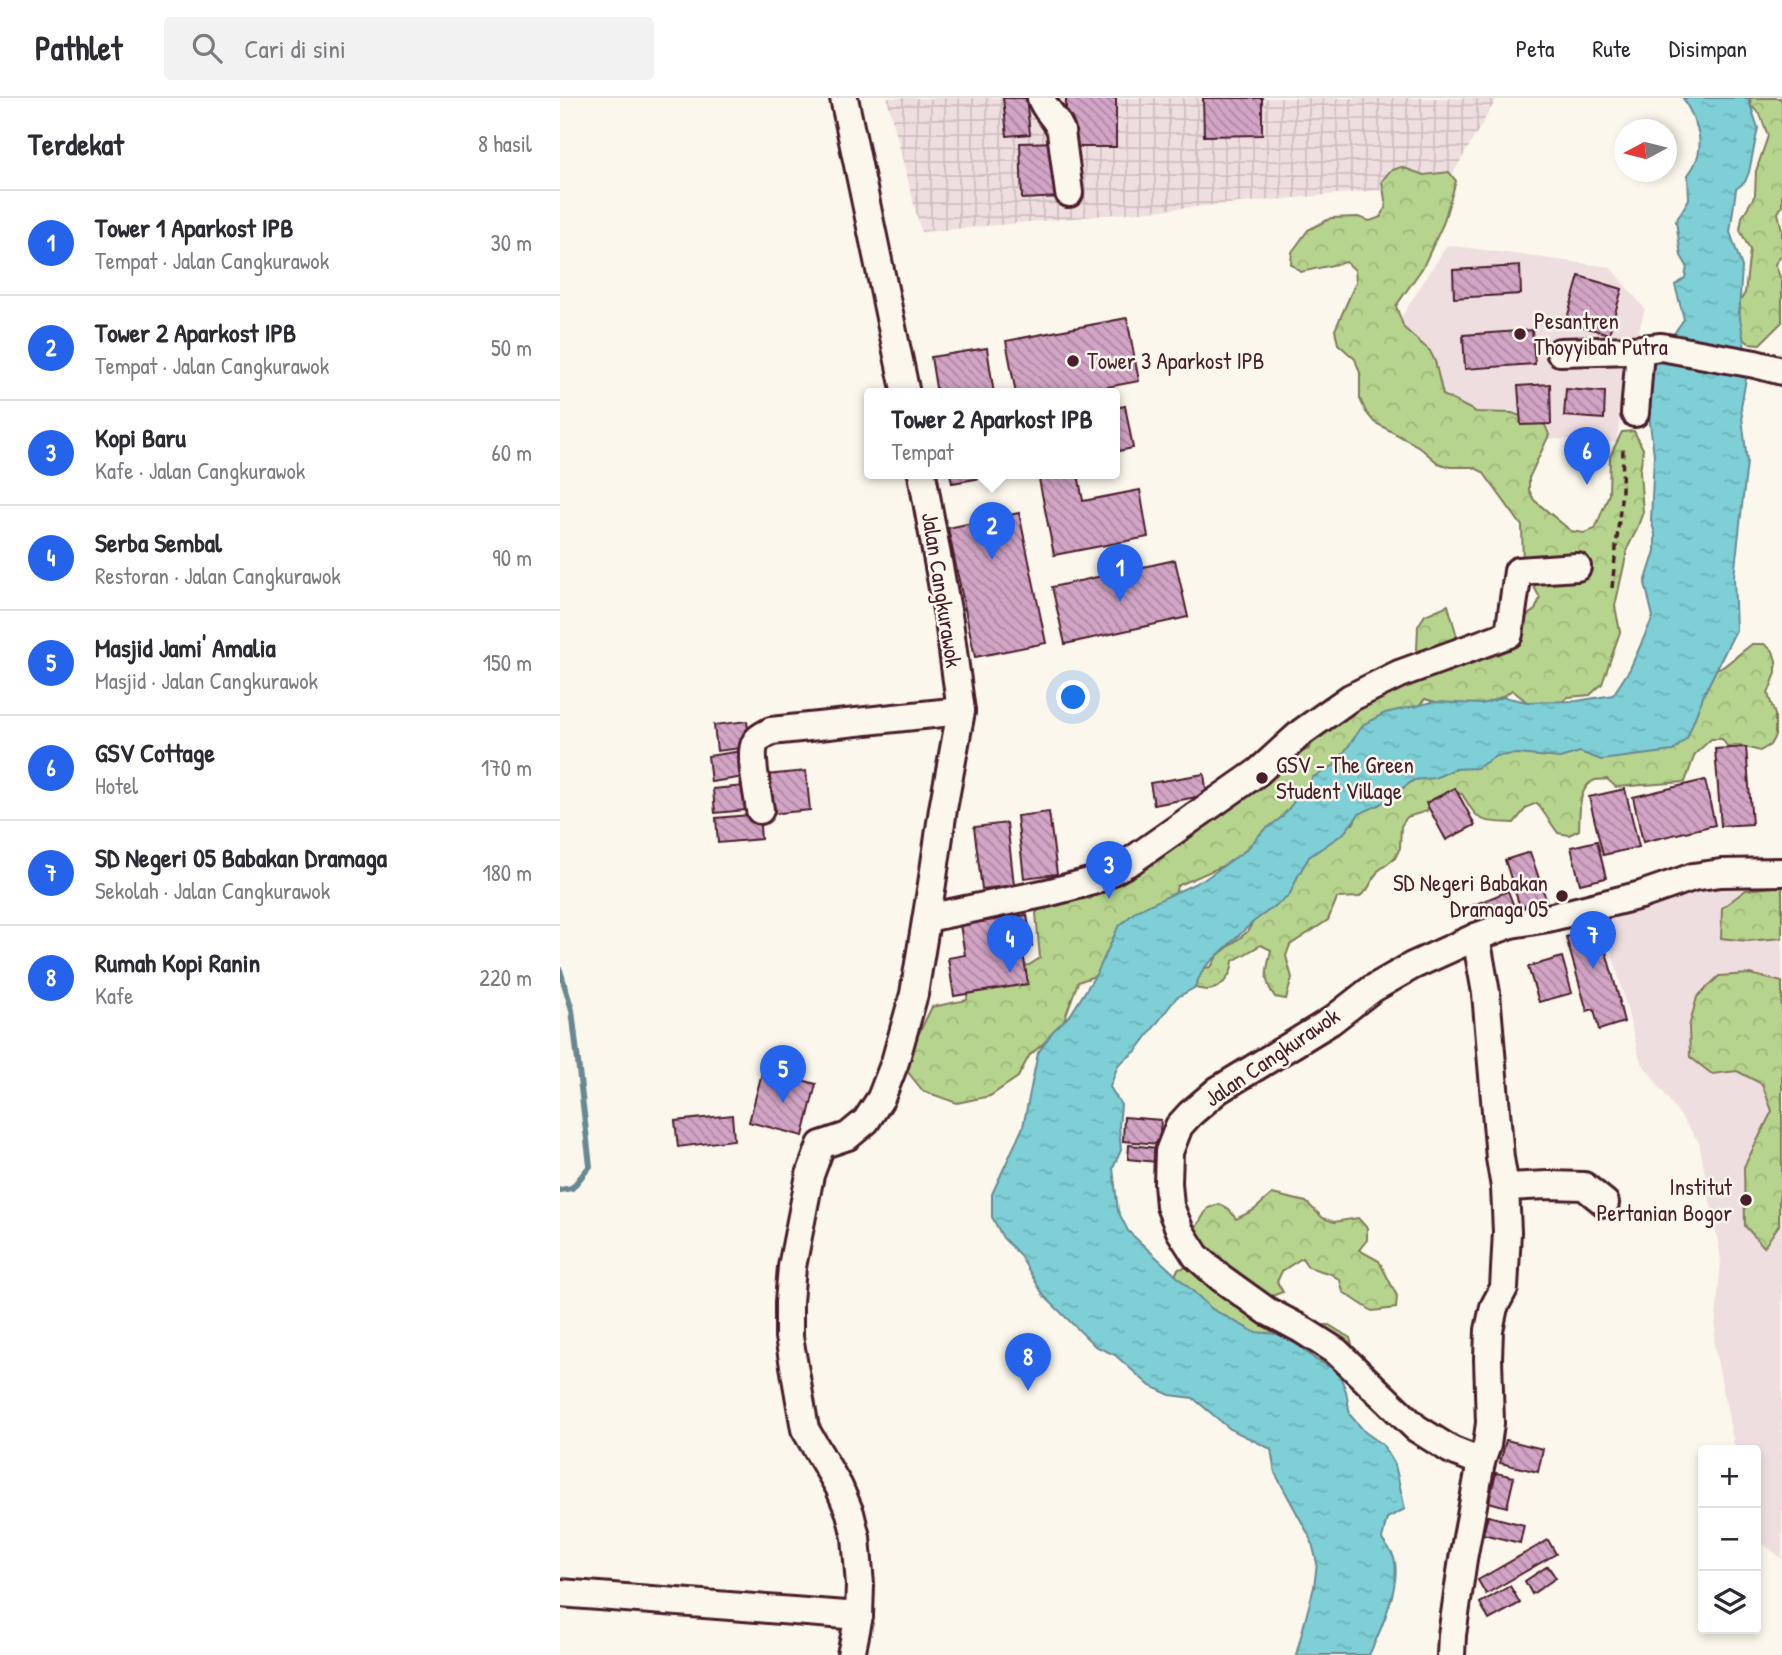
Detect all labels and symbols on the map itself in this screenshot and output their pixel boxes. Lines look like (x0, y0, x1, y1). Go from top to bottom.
north arrow (1614, 119, 1677, 182)
place label: Pesantren Thoyyibah Putra (1534, 305, 1668, 362)
marker: Pesantren Thoyyibah Putra (1512, 326, 1528, 342)
place label: Tower 3 Aparkost IPB (1087, 345, 1265, 376)
marker: Tower 3 Aparkost IPB (1065, 353, 1081, 369)
pin: 6 (1564, 427, 1610, 485)
pin: 2 (969, 502, 1015, 560)
street label: Jalan Cangkurawok (915, 510, 970, 670)
pin: 1 (1097, 544, 1143, 602)
your location (1056, 680, 1090, 714)
place label: GSV - The Green Student Village (1276, 749, 1414, 806)
marker: GSV - The Green Student Village (1254, 770, 1270, 786)
pin: 3 (1086, 841, 1132, 899)
place label: SD Negeri Babakan Dramaga 05 (1393, 867, 1548, 924)
marker: SD Negeri Babakan Dramaga 05 (1554, 888, 1570, 904)
pin: 7 (1570, 911, 1616, 969)
pin: 4 (987, 915, 1033, 973)
street label: Jalan Cangkurawok (1198, 1000, 1346, 1113)
pin: 5 (760, 1045, 806, 1103)
place label: Institut Pertanian Bogor (1596, 1171, 1733, 1228)
marker: Institut Pertanian Bogor (1738, 1192, 1754, 1208)
pin: 8 (1005, 1333, 1051, 1391)

